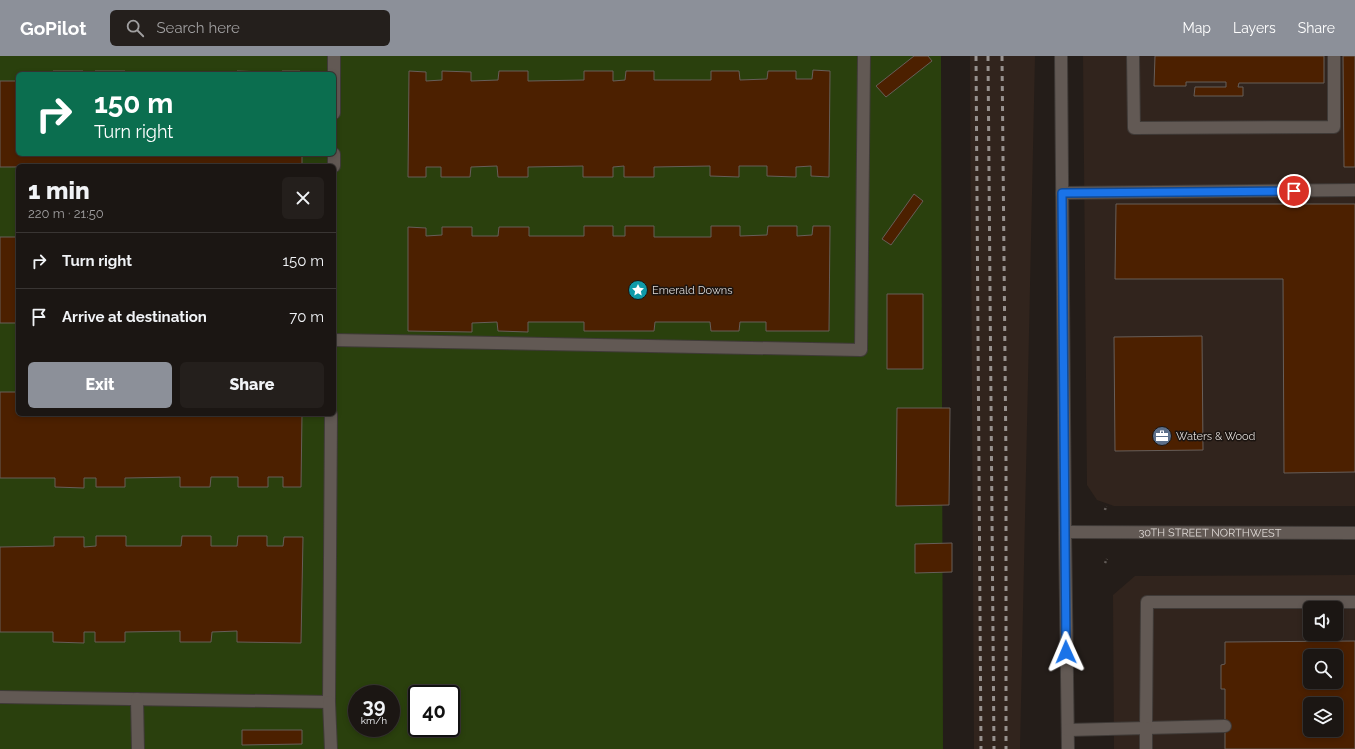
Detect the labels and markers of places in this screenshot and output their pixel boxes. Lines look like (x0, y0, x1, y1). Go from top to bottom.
pin (1277, 174, 1311, 208)
place icon: Emerald Downs (627, 279, 649, 301)
place label: Emerald Downs (652, 284, 733, 297)
office icon: Waters & Wood (1151, 425, 1173, 447)
place label: Waters & Wood (1176, 430, 1256, 443)

